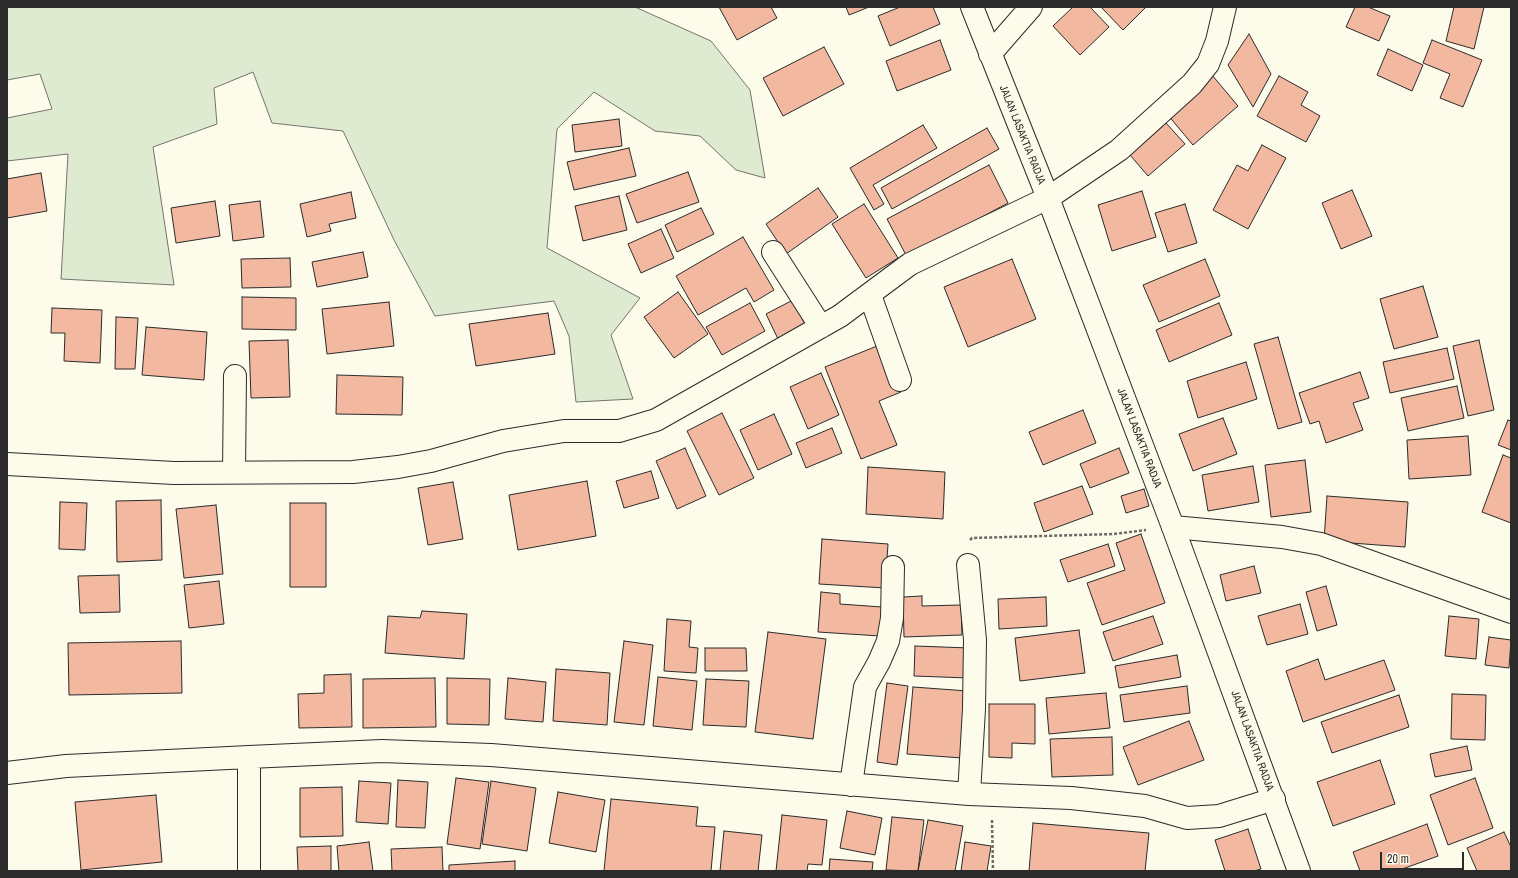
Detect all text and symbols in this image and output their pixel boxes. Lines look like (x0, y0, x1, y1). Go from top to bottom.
street label: JALAN LASAKTIA RADJA (996, 83, 1048, 187)
street label: JALAN LASAKTIA RADJA (1114, 386, 1164, 490)
street label: JALAN LASAKTIA RADJA (1228, 689, 1276, 793)
scale bar (1382, 844, 1466, 870)
text: 20 m (1387, 851, 1409, 867)

